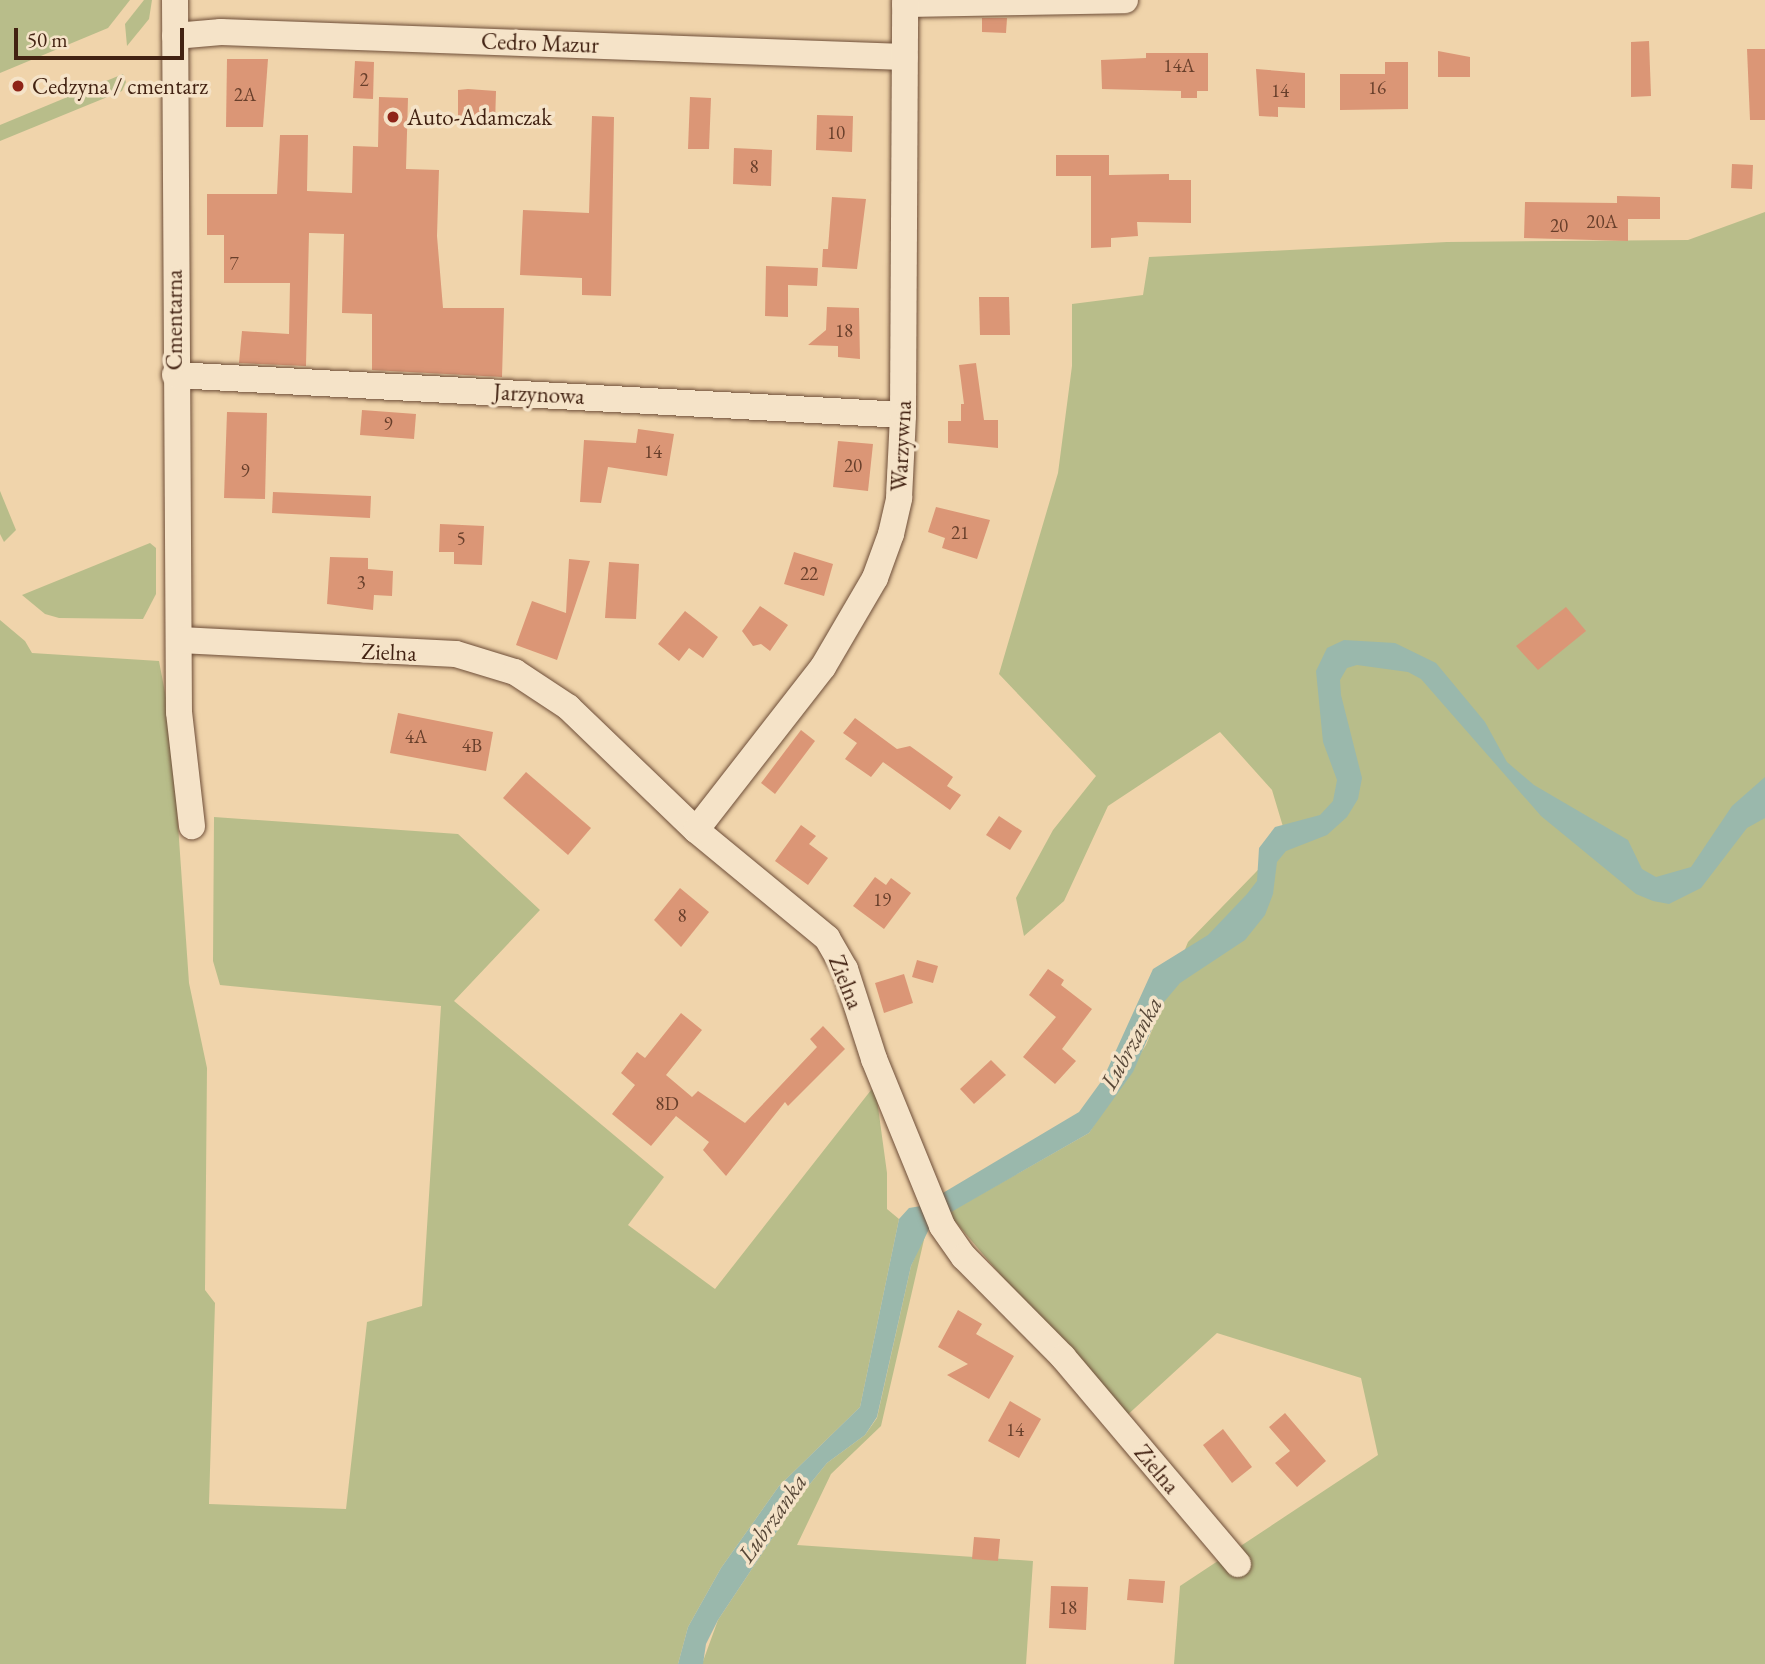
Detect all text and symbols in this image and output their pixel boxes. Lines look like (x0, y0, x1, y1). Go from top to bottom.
scale bar (18, 14, 187, 58)
text: 50 m (27, 26, 68, 53)
street label: Cedro Mazur (481, 27, 599, 59)
house number: 14A (1163, 55, 1195, 77)
house number: 2 (359, 69, 369, 91)
place label: Cedzyna / cmentarz (32, 72, 208, 100)
house number: 16 (1368, 77, 1386, 99)
marker: Cedzyna / cmentarz (10, 78, 26, 94)
house number: 14 (1271, 80, 1289, 102)
house number: 2A (234, 84, 256, 106)
place label: Auto-Adamczak (407, 103, 552, 131)
marker: Auto-Adamczak (385, 109, 401, 125)
house number: 10 (827, 122, 845, 144)
house number: 8 (749, 156, 759, 178)
house number: 20A (1586, 211, 1618, 233)
house number: 20 (1550, 215, 1568, 237)
house number: 7 (229, 253, 239, 275)
street label: Cmentarna (160, 270, 188, 370)
house number: 18 (835, 320, 853, 342)
street label: Jarzynowa (493, 378, 585, 410)
street label: Warzywna (885, 400, 917, 492)
house number: 9 (383, 413, 393, 435)
house number: 14 (644, 441, 662, 463)
house number: 20 (844, 455, 862, 477)
house number: 9 (240, 460, 250, 482)
house number: 21 (951, 522, 969, 544)
house number: 5 (456, 528, 466, 550)
house number: 22 (800, 563, 818, 585)
house number: 3 (356, 572, 366, 594)
street label: Zielna (361, 637, 417, 667)
house number: 4A (405, 726, 427, 748)
house number: 4B (462, 735, 482, 757)
house number: 19 (873, 889, 891, 911)
house number: 8 (677, 905, 687, 927)
street label: Zielna (823, 951, 869, 1013)
water label: Lubrzanka (1094, 992, 1168, 1094)
house number: 8D (655, 1093, 679, 1115)
house number: 14 (1006, 1419, 1024, 1441)
street label: Zielna (1129, 1439, 1185, 1499)
water label: Lubrzanka (731, 1468, 813, 1568)
house number: 18 (1059, 1597, 1077, 1619)

